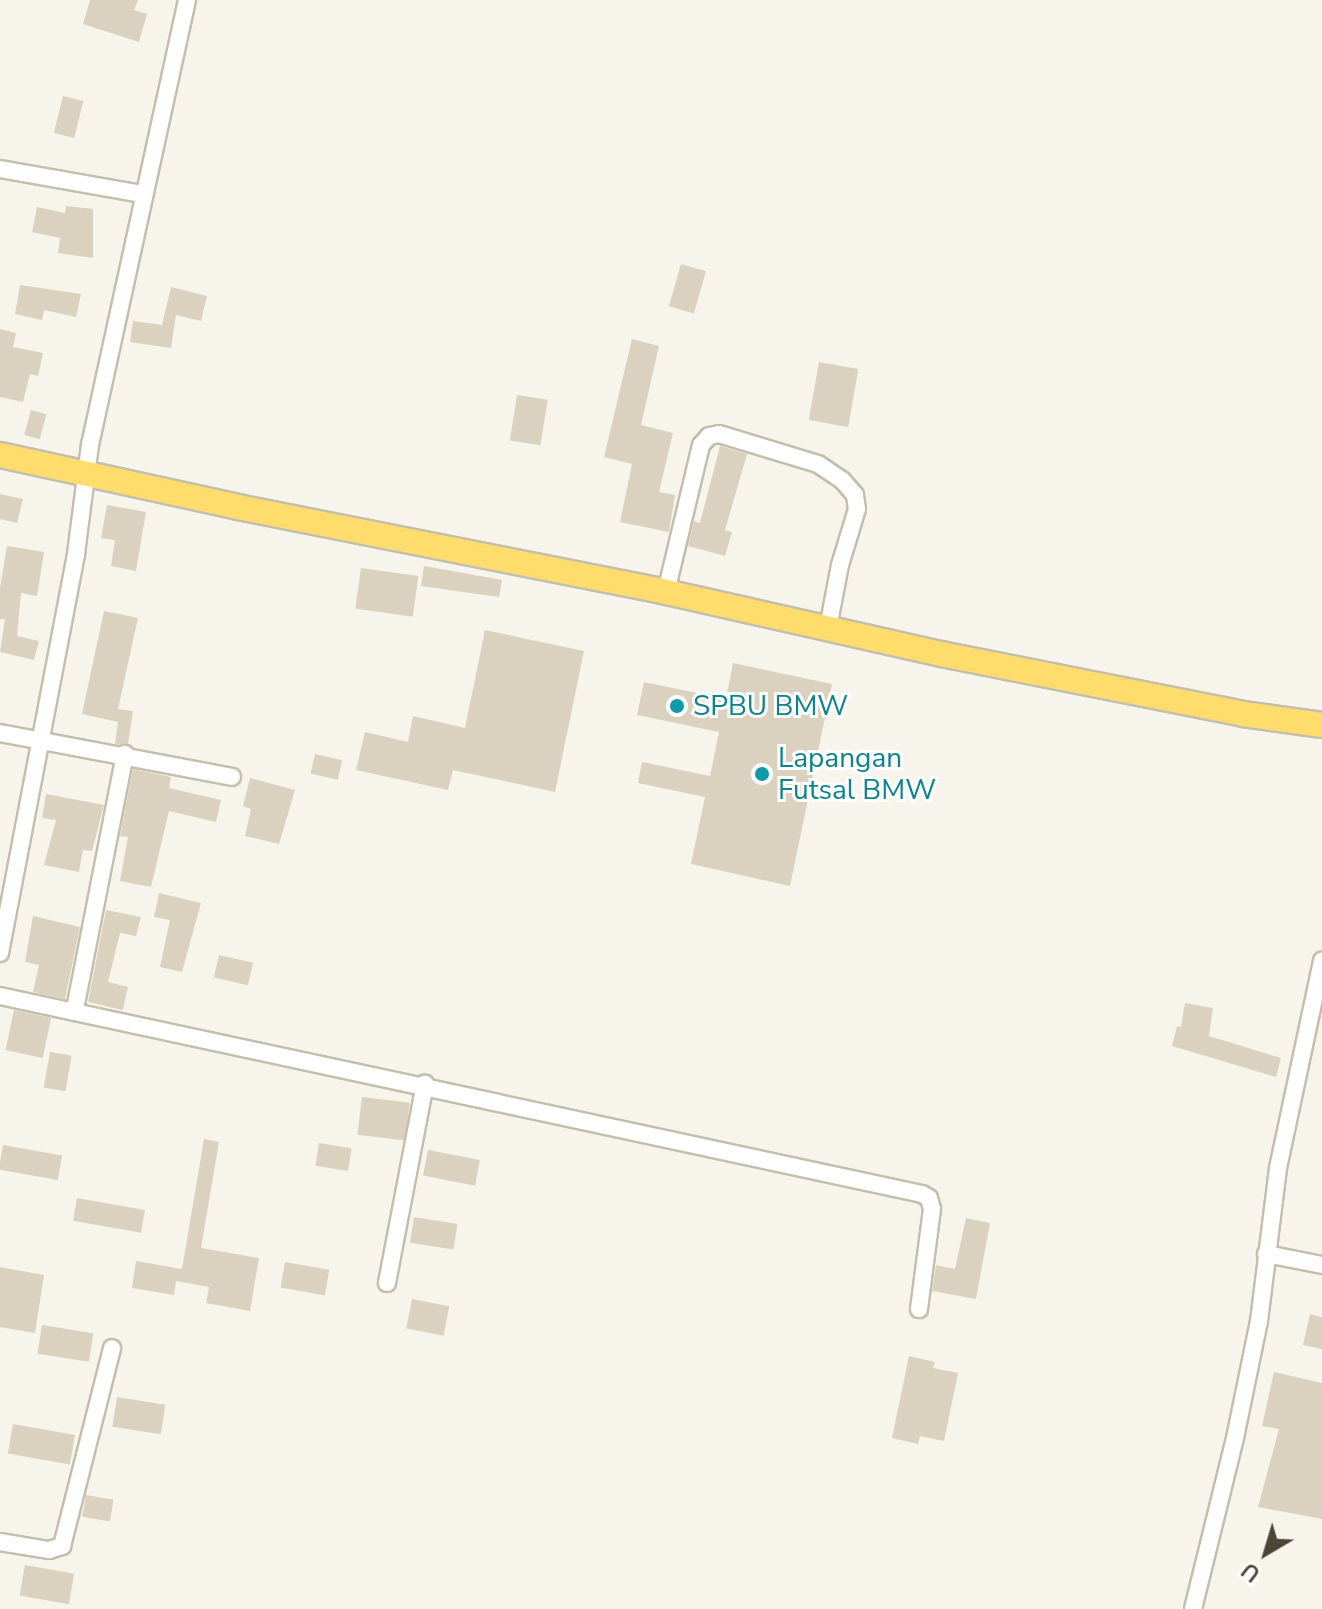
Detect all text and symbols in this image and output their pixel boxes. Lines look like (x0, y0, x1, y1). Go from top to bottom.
place label: SPBU BMW (693, 689, 848, 723)
marker: SPBU BMW (668, 697, 686, 715)
place label: Lapangan Futsal BMW (778, 741, 936, 807)
marker: Lapangan Futsal BMW (753, 765, 771, 783)
north arrow (1226, 1513, 1306, 1593)
text: U (1236, 1555, 1267, 1589)

